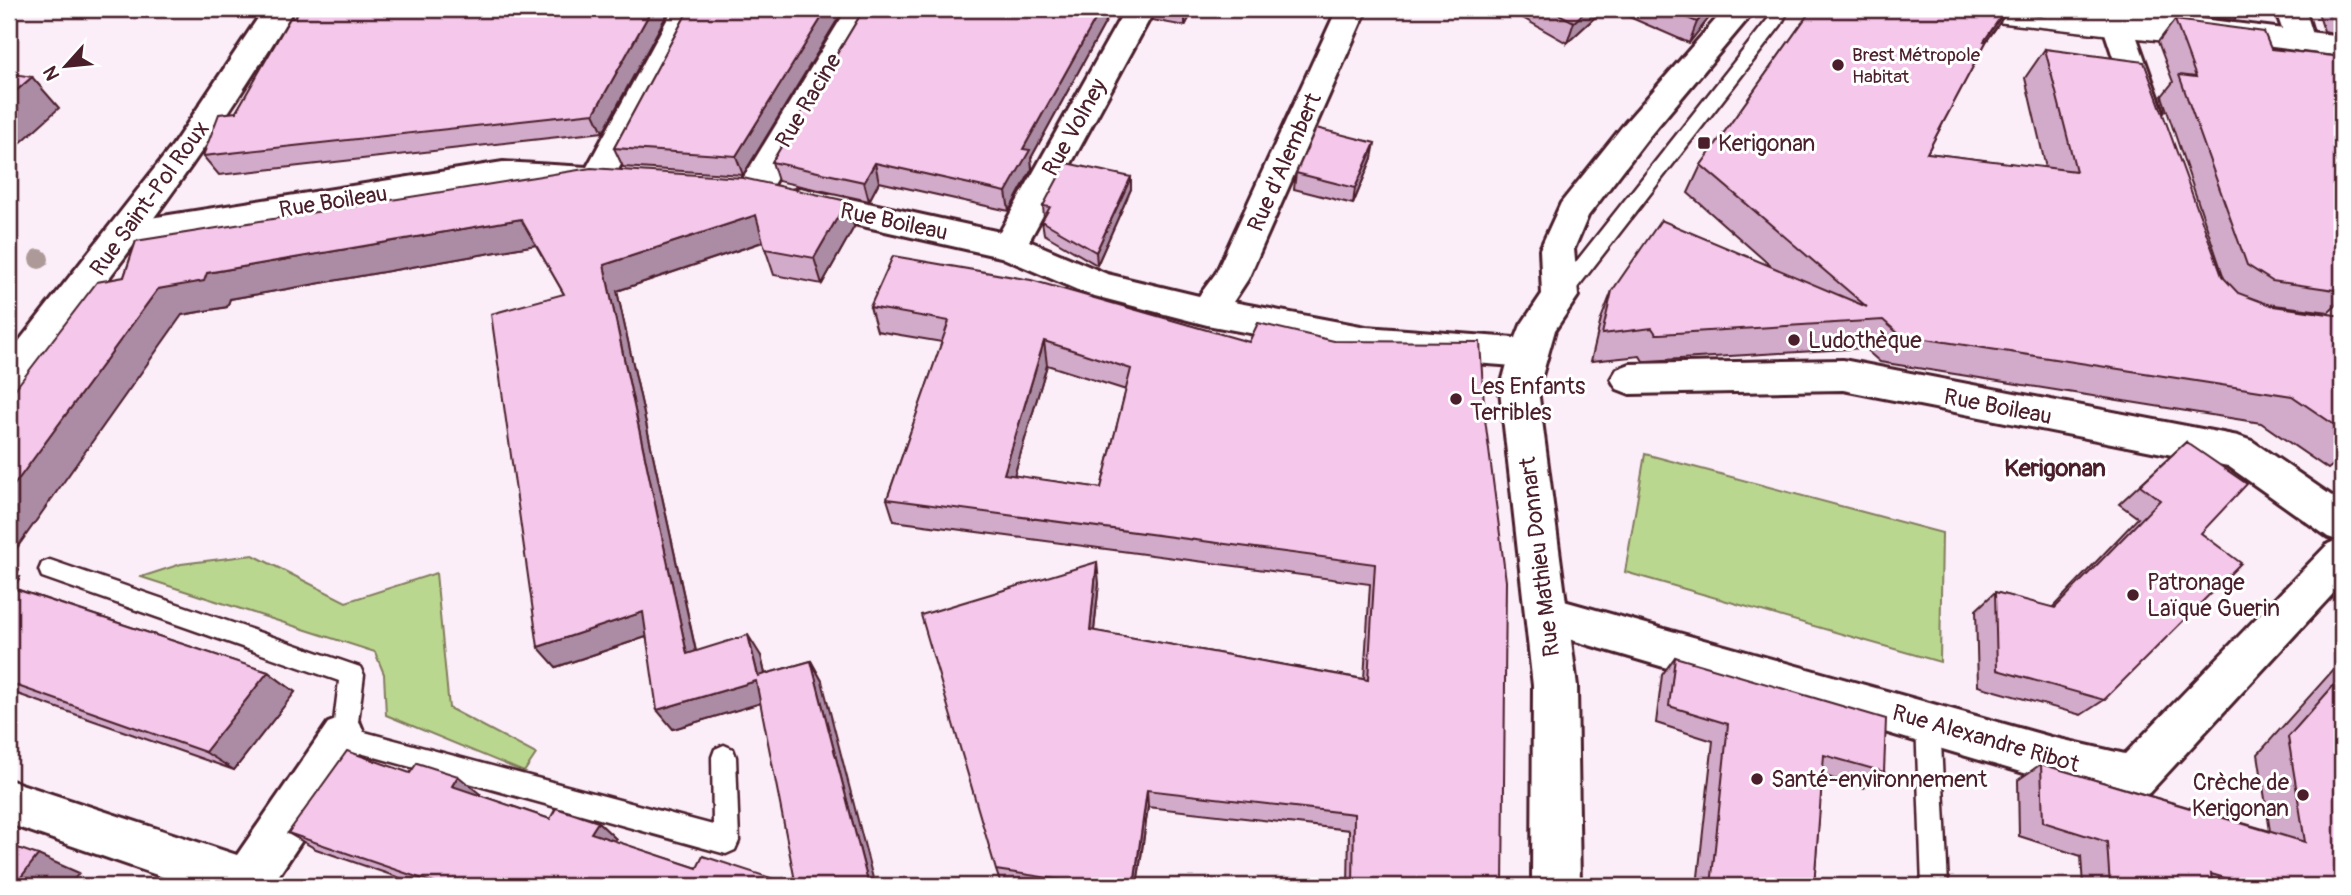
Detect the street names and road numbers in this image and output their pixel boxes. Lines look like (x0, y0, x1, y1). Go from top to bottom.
street label: Rue Racine (769, 47, 848, 153)
street label: Rue Volney (1036, 73, 1113, 181)
street label: Rue d'Alembert (1241, 88, 1328, 236)
street label: Rue Saint-Pol Roux (83, 115, 215, 282)
street label: Rue Boileau (277, 179, 389, 224)
street label: Rue Boileau (837, 196, 950, 247)
street label: Rue Boileau (1941, 382, 2054, 431)
street label: Rue Mathieu Donnart (1513, 455, 1566, 658)
street label: Rue Alexandre Ribot (1889, 698, 2083, 779)

